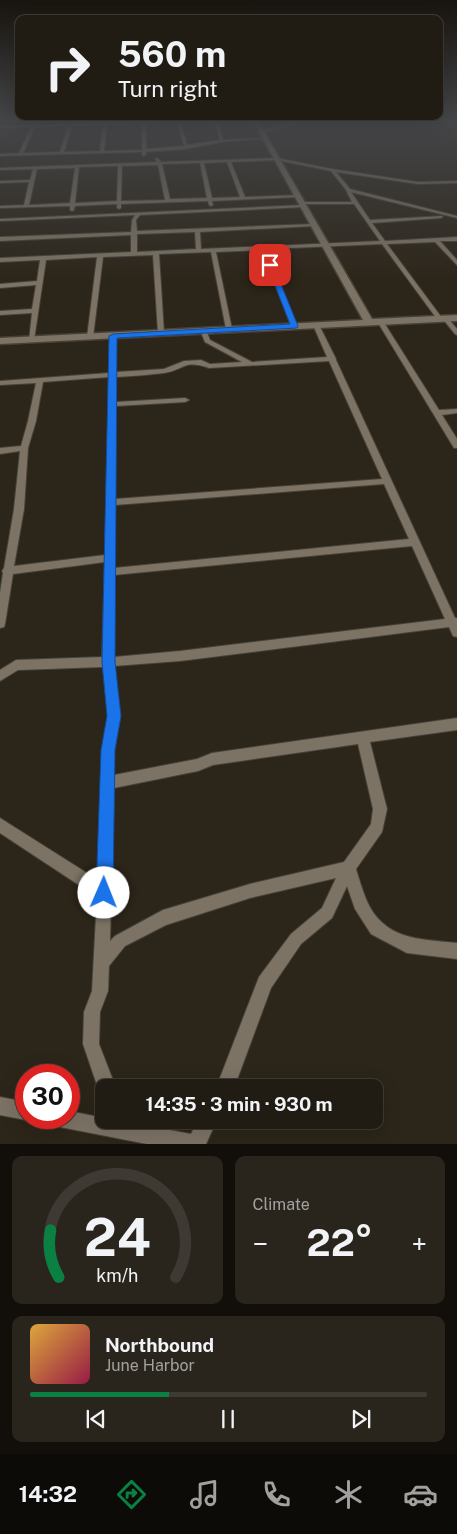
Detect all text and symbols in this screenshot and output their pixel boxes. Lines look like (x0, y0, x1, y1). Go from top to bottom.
text: 560 m (118, 34, 226, 75)
icon: right (35, 35, 100, 100)
text: Turn right (118, 76, 218, 102)
pin (249, 244, 291, 286)
icon: arrive (256, 251, 284, 279)
position arrow (77, 866, 129, 918)
speed limit sign: 30 (15, 1064, 80, 1129)
text: 14:35 · 3 min · 930 m (146, 1093, 332, 1115)
text: Climate (253, 1195, 310, 1214)
text: 24 (84, 1207, 151, 1268)
text: 22° (307, 1220, 373, 1265)
text: − (253, 1227, 268, 1260)
text: + (411, 1227, 427, 1260)
text: km/h (96, 1265, 138, 1286)
text: Northbound (105, 1334, 214, 1356)
text: June Harbor (105, 1356, 195, 1375)
icon: previous (82, 1405, 110, 1433)
icon: pause (214, 1405, 242, 1433)
icon: next (347, 1405, 375, 1433)
icon: directions (114, 1477, 149, 1512)
icon: music (187, 1477, 222, 1512)
icon: phone (259, 1477, 294, 1512)
icon: climate (331, 1477, 366, 1512)
icon: car (403, 1477, 438, 1512)
text: 14:32 (19, 1481, 77, 1507)

